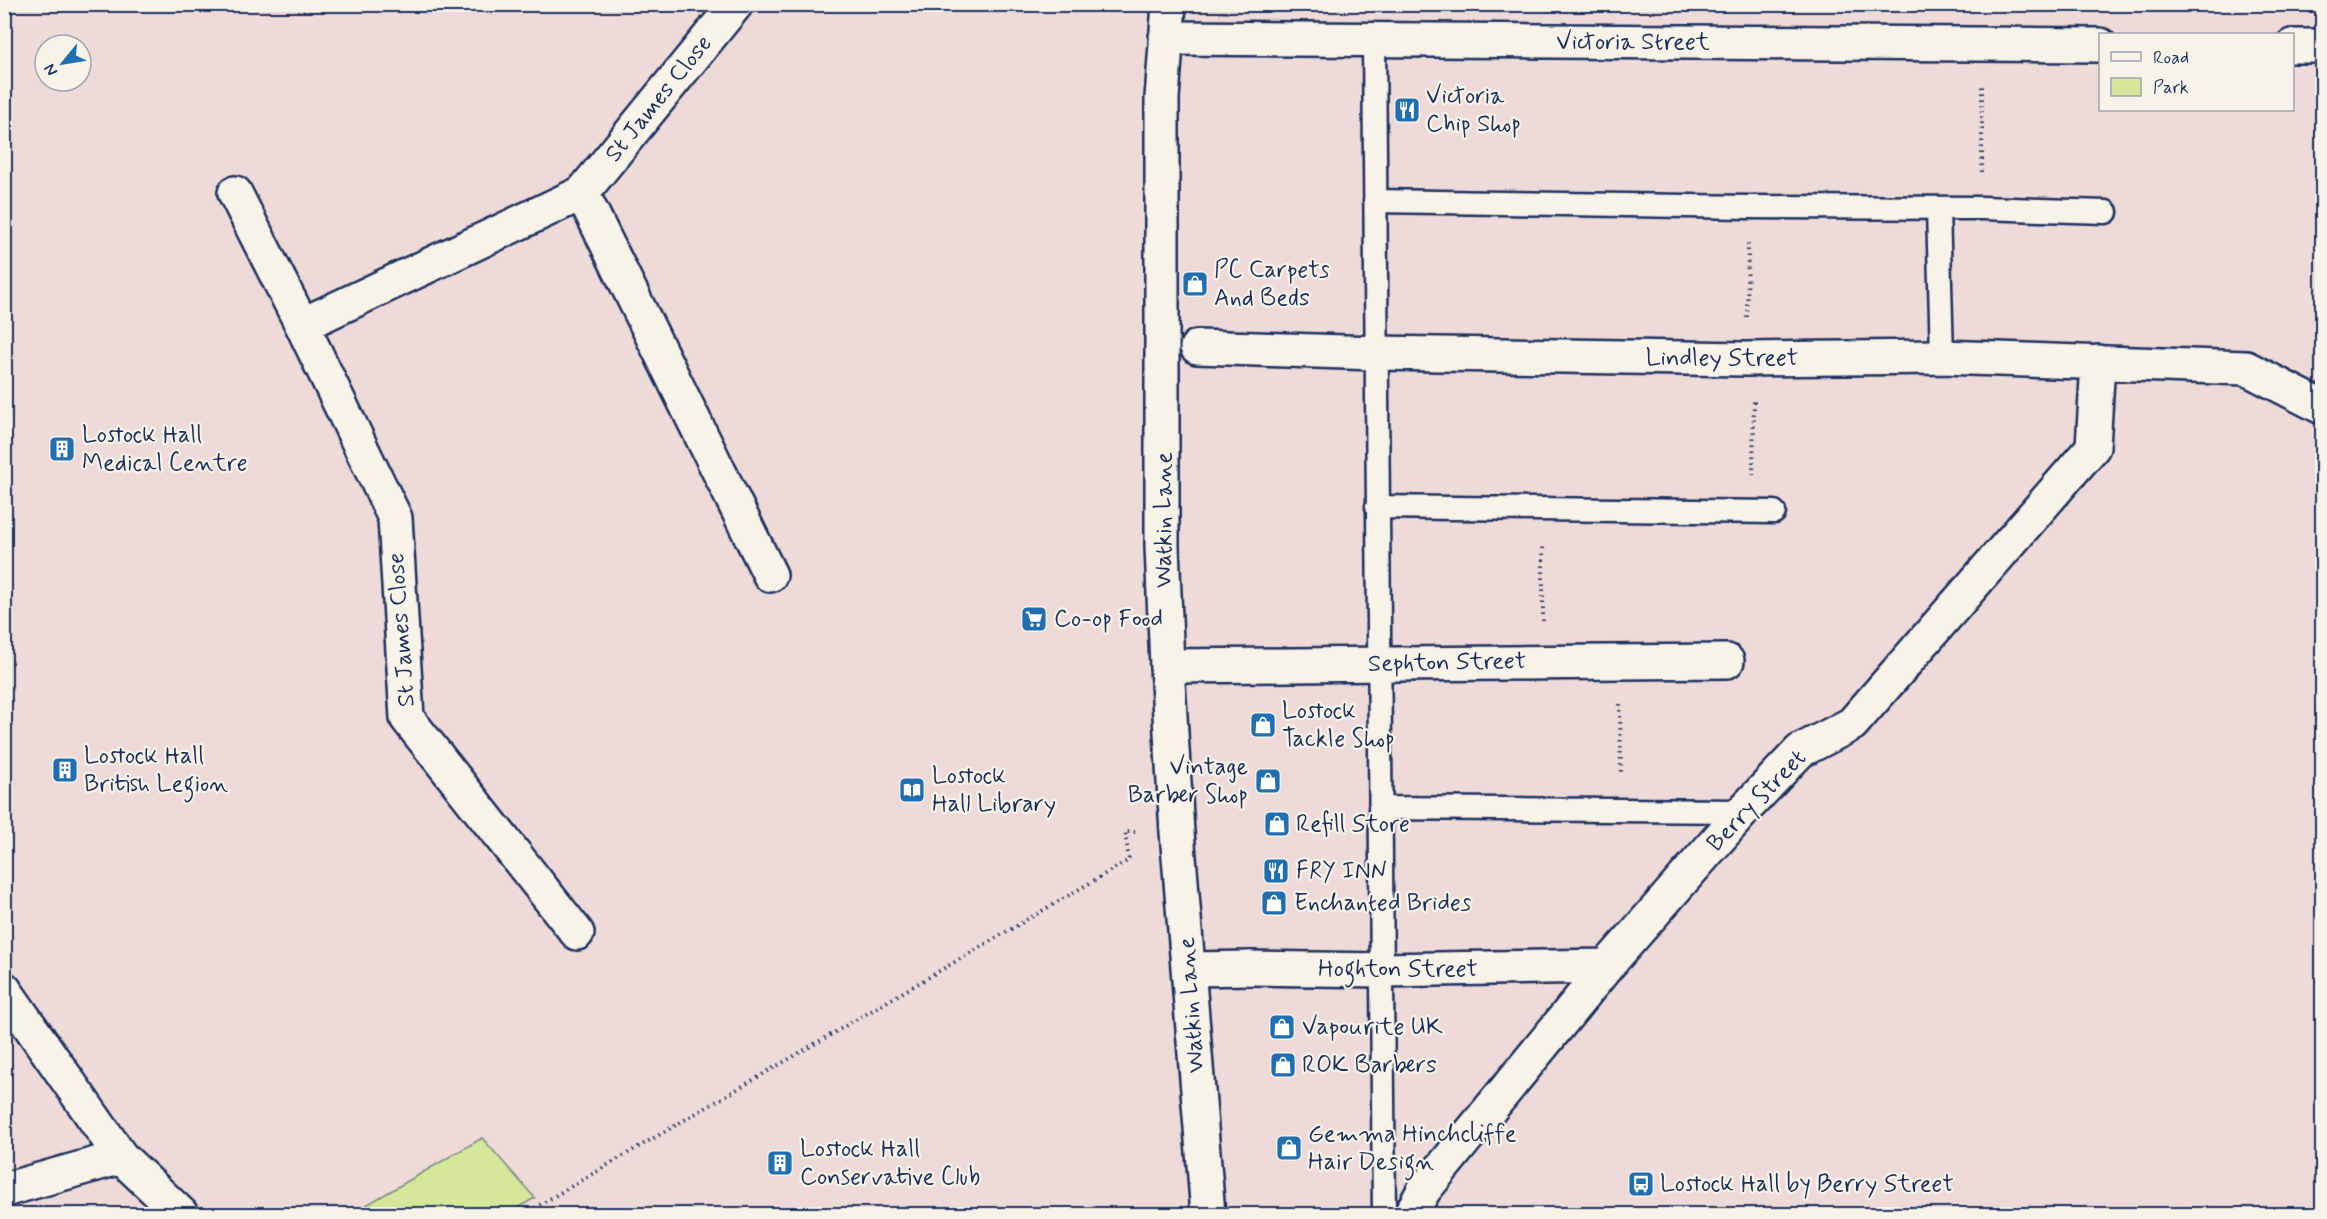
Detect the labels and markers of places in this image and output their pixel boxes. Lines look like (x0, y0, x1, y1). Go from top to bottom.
place label: Victoria Chip Shop (1426, 81, 1521, 140)
restaurant icon: Victoria Chip Shop (1392, 95, 1422, 125)
place label: PC Carpets And Beds (1214, 255, 1330, 314)
shop icon: PC Carpets And Beds (1180, 269, 1210, 299)
place label: Lostock Hall Medical Centre (82, 420, 248, 479)
building icon: Lostock Hall Medical Centre (47, 434, 77, 464)
supermarket icon: Co-op Food (1019, 604, 1049, 634)
place label: Co-op Food (1054, 604, 1163, 635)
place label: Lostock Tackle Shop (1282, 696, 1395, 755)
shop icon: Lostock Tackle Shop (1248, 710, 1278, 740)
place label: Lostock Hall British Legion (84, 741, 228, 803)
place label: Vintage Barber Shop (1128, 752, 1248, 811)
building icon: Lostock Hall British Legion (50, 755, 80, 785)
place label: Lostock Hall Library (932, 761, 1056, 820)
shop icon: Vintage Barber Shop (1253, 766, 1283, 796)
library icon: Lostock Hall Library (897, 775, 927, 805)
shop icon: Refill Store (1262, 809, 1292, 839)
place label: Refill Store (1296, 809, 1410, 840)
restaurant icon: FRY INN (1261, 856, 1291, 886)
place label: FRY INN (1296, 856, 1387, 887)
shop icon: Enchanted Brides (1259, 888, 1289, 918)
place label: Enchanted Brides (1294, 888, 1472, 919)
shop icon: Vapourite UK (1267, 1012, 1297, 1042)
place label: Vapourite UK (1302, 1012, 1443, 1043)
shop icon: ROK Barbers (1268, 1050, 1298, 1080)
place label: ROK Barbers (1302, 1050, 1437, 1081)
place label: Gemma Hinchcliffe Hair Design (1308, 1119, 1517, 1181)
shop icon: Gemma Hinchcliffe Hair Design (1274, 1133, 1304, 1163)
place label: Lostock Hall Conservative Club (800, 1134, 980, 1193)
building icon: Lostock Hall Conservative Club (765, 1148, 795, 1178)
bus stop icon: Lostock Hall by Berry Street (1626, 1169, 1656, 1199)
place label: Lostock Hall by Berry Street (1660, 1169, 1954, 1200)

